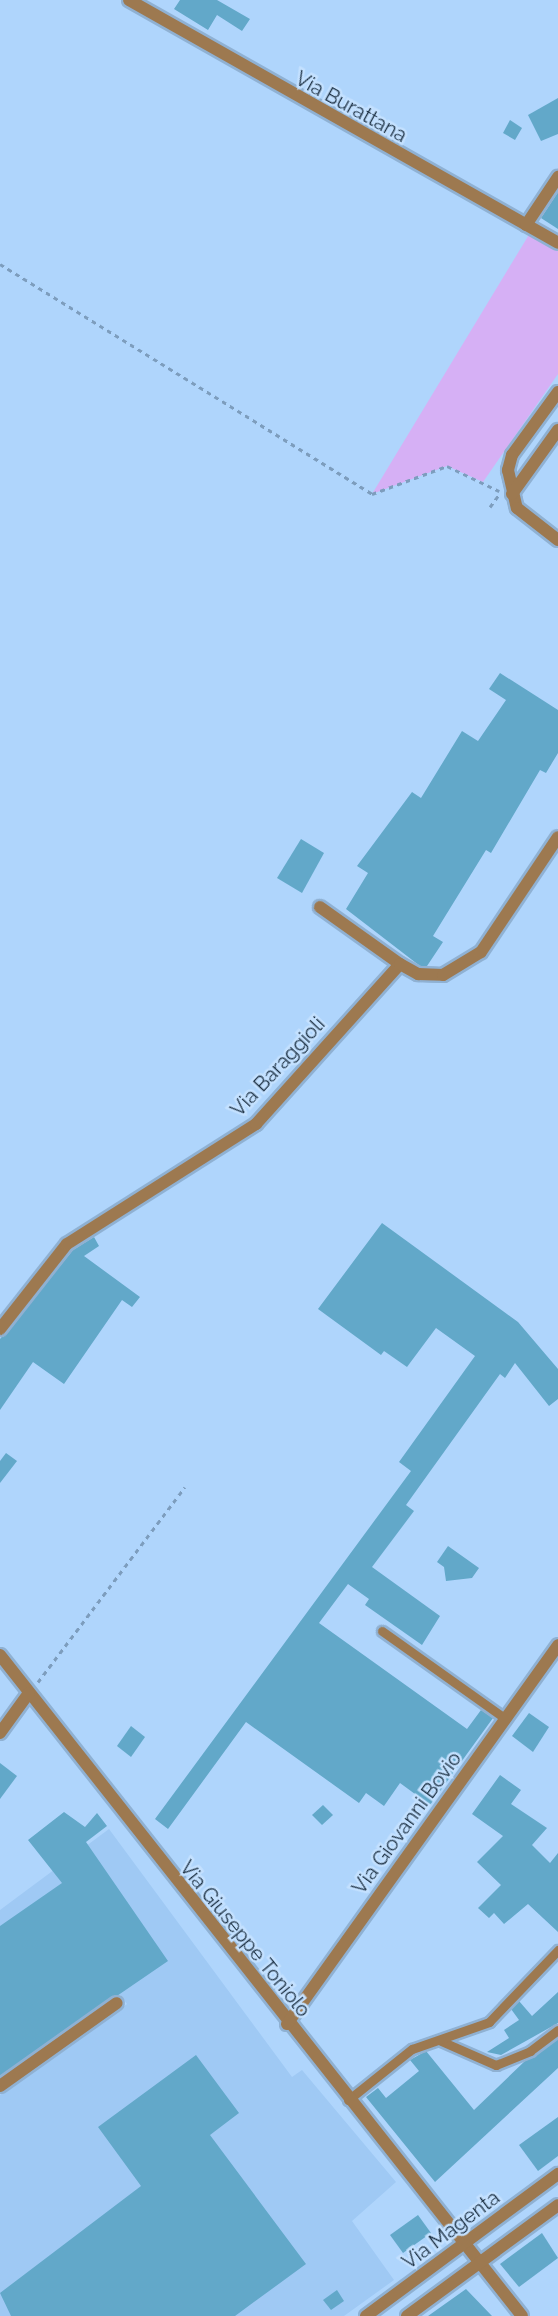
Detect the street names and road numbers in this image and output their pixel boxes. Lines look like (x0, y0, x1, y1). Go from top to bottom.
street label: Via Burattana (291, 66, 411, 148)
street label: Via Baraggioli (226, 1012, 330, 1122)
street label: Via Giovanni Bovio (347, 1747, 467, 1899)
street label: Via Giuseppe Toniolo (174, 1856, 316, 2022)
street label: Via Magenta (398, 2186, 504, 2274)

